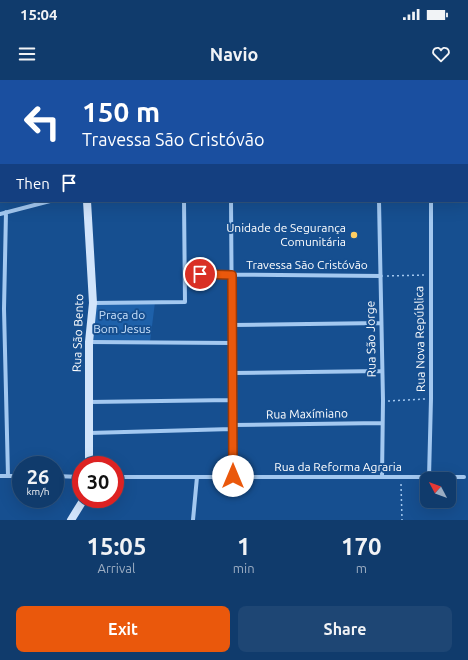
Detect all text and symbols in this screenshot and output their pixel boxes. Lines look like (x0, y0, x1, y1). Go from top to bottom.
text: 15:04 (20, 6, 58, 23)
icon: menu (16, 43, 38, 65)
icon: heart (430, 43, 452, 65)
text: Navio (210, 44, 258, 64)
icon: left (16, 96, 68, 148)
text: 150 m (82, 96, 160, 127)
text: Travessa São Cristóvão (82, 129, 265, 149)
icon: arrive (58, 172, 80, 194)
text: Then (16, 175, 50, 192)
place label: Unidade de Segurança Comunitária (226, 221, 346, 248)
marker: Unidade de Segurança Comunitária (349, 230, 359, 240)
pin (183, 257, 217, 291)
street label: Travessa São Cristóvão (246, 258, 368, 271)
icon: arrive (189, 263, 211, 285)
street label: Rua Nova República (412, 286, 427, 392)
street label: Rua São Bento (70, 294, 85, 372)
street label: Rua São Jorge (363, 301, 378, 377)
park label: Praça do Bom Jesus (93, 308, 151, 335)
street label: Rua Maxímiano (266, 406, 348, 421)
position arrow (212, 455, 254, 497)
speed limit sign: 30 (72, 456, 124, 508)
street label: Rua da Reforma Agraria (274, 460, 402, 473)
text: 26 (27, 465, 49, 488)
north arrow (420, 472, 456, 508)
map controls (420, 472, 456, 508)
text: km/h (26, 486, 50, 497)
text: 15:05 (86, 533, 146, 560)
text: 1 (237, 533, 250, 560)
text: 170 (341, 533, 382, 560)
text: Arrival (97, 561, 135, 575)
text: min (233, 561, 255, 575)
text: m (356, 561, 367, 575)
button: Exit (16, 606, 230, 652)
button: Share (238, 606, 452, 652)

